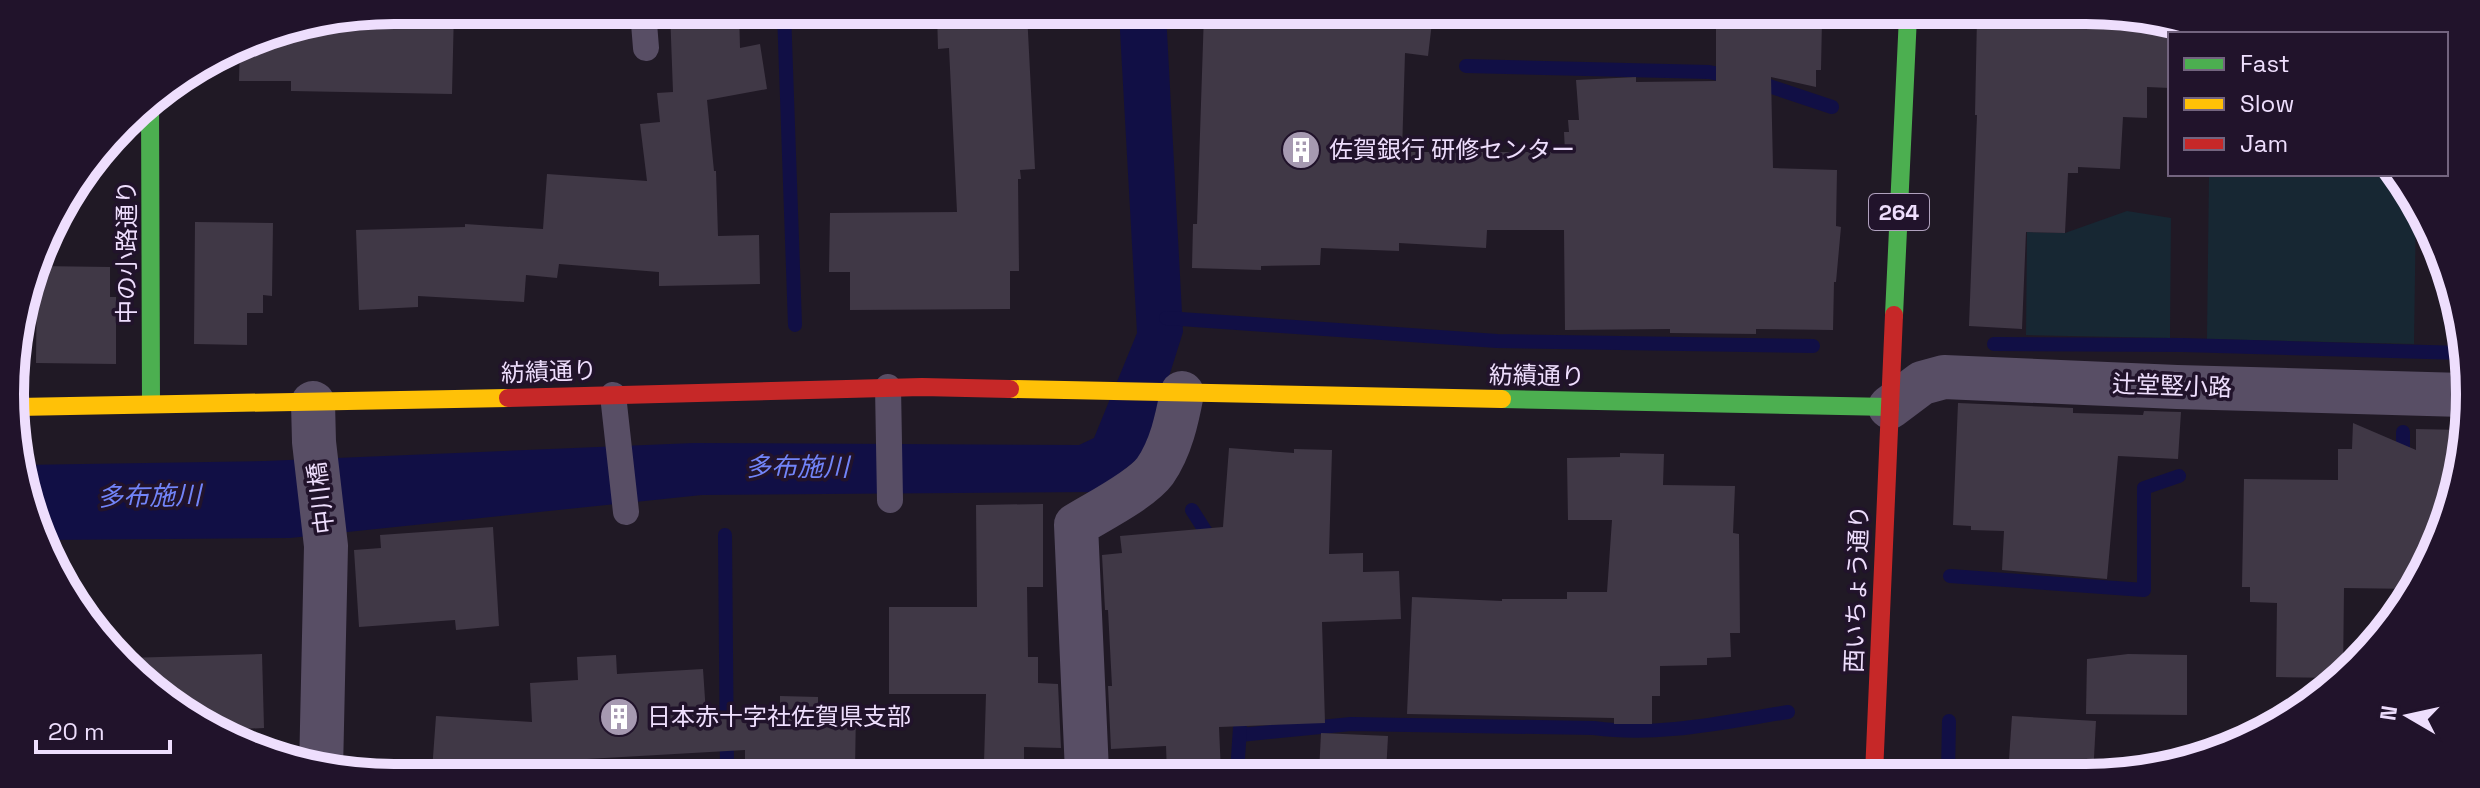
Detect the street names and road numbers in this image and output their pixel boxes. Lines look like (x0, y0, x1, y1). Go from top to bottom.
street label: 中の小路通り (111, 180, 142, 324)
road number: 264 (1869, 194, 1929, 230)
street label: 紡績通り (500, 354, 597, 389)
street label: 紡績通り (1489, 359, 1585, 392)
street label: 辻堂竪小路 (2112, 368, 2233, 403)
street label: 中川橋 (301, 460, 340, 536)
street label: 西いちょう通り (1838, 504, 1875, 673)

